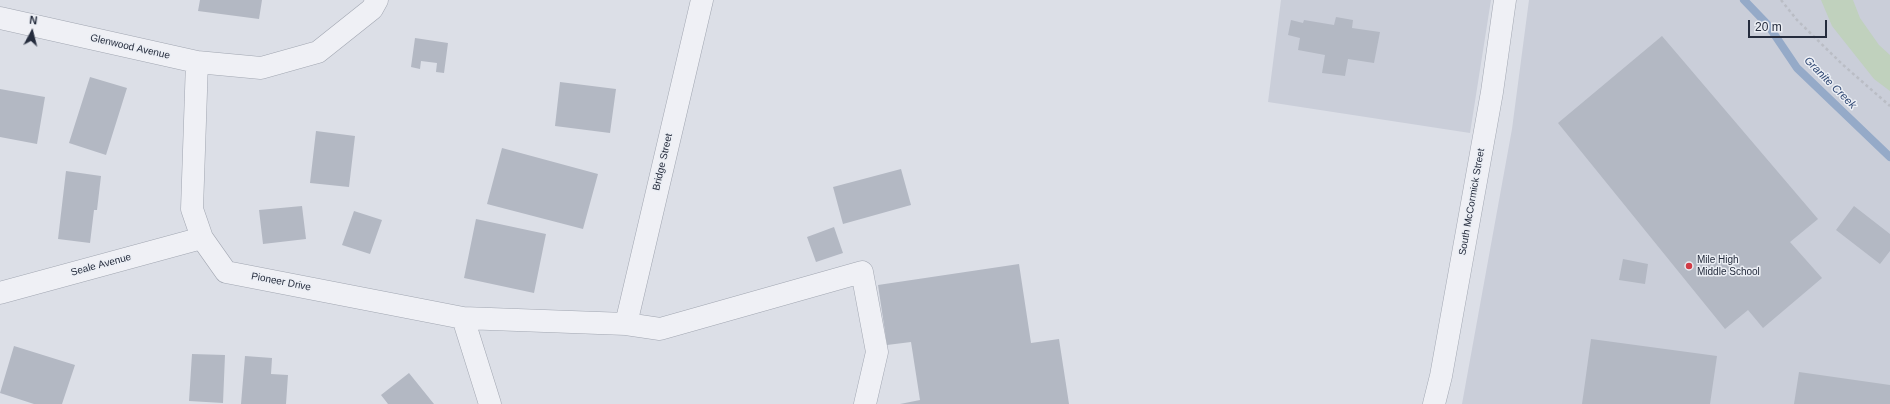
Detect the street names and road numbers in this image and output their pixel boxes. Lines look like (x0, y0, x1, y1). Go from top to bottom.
street label: Glenwood Avenue (89, 32, 171, 62)
street label: Bridge Street (651, 132, 675, 192)
street label: South McCormick Street (1457, 148, 1487, 256)
street label: Seale Avenue (69, 251, 133, 279)
street label: Pioneer Drive (250, 270, 312, 294)

